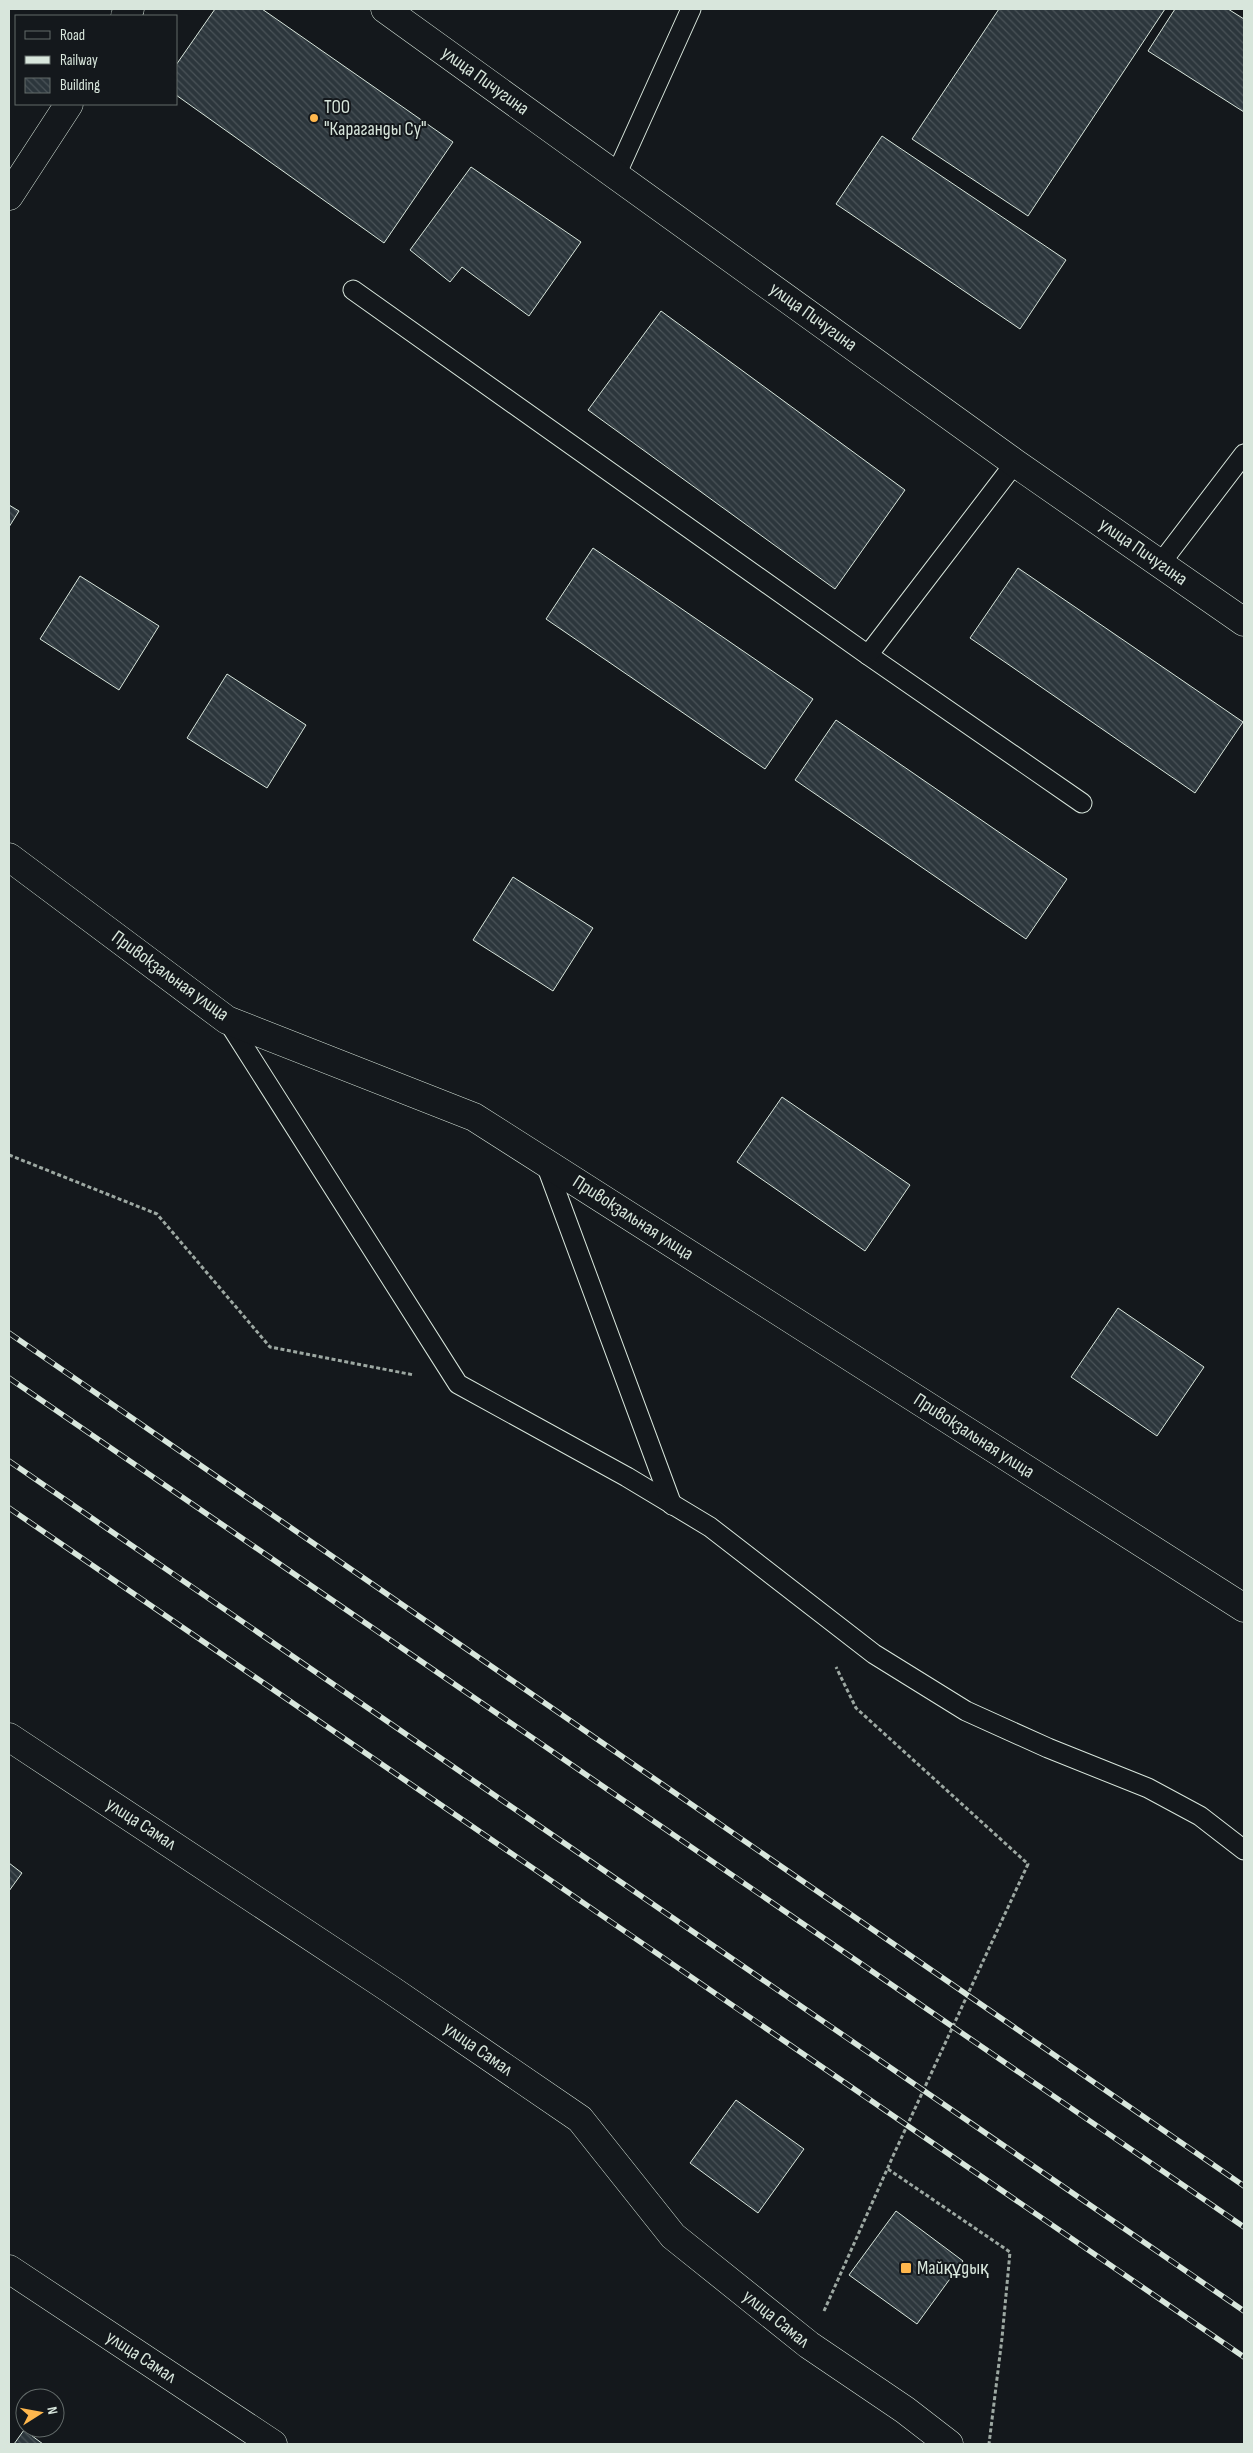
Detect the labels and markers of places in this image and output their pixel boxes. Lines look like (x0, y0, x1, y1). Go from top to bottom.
place label: ТОО "Караганды Су" (324, 96, 427, 141)
marker: ТОО "Караганды Су" (308, 112, 320, 124)
place label: Майқұдық (917, 2257, 989, 2280)
marker: Майқұдық (899, 2261, 913, 2275)

